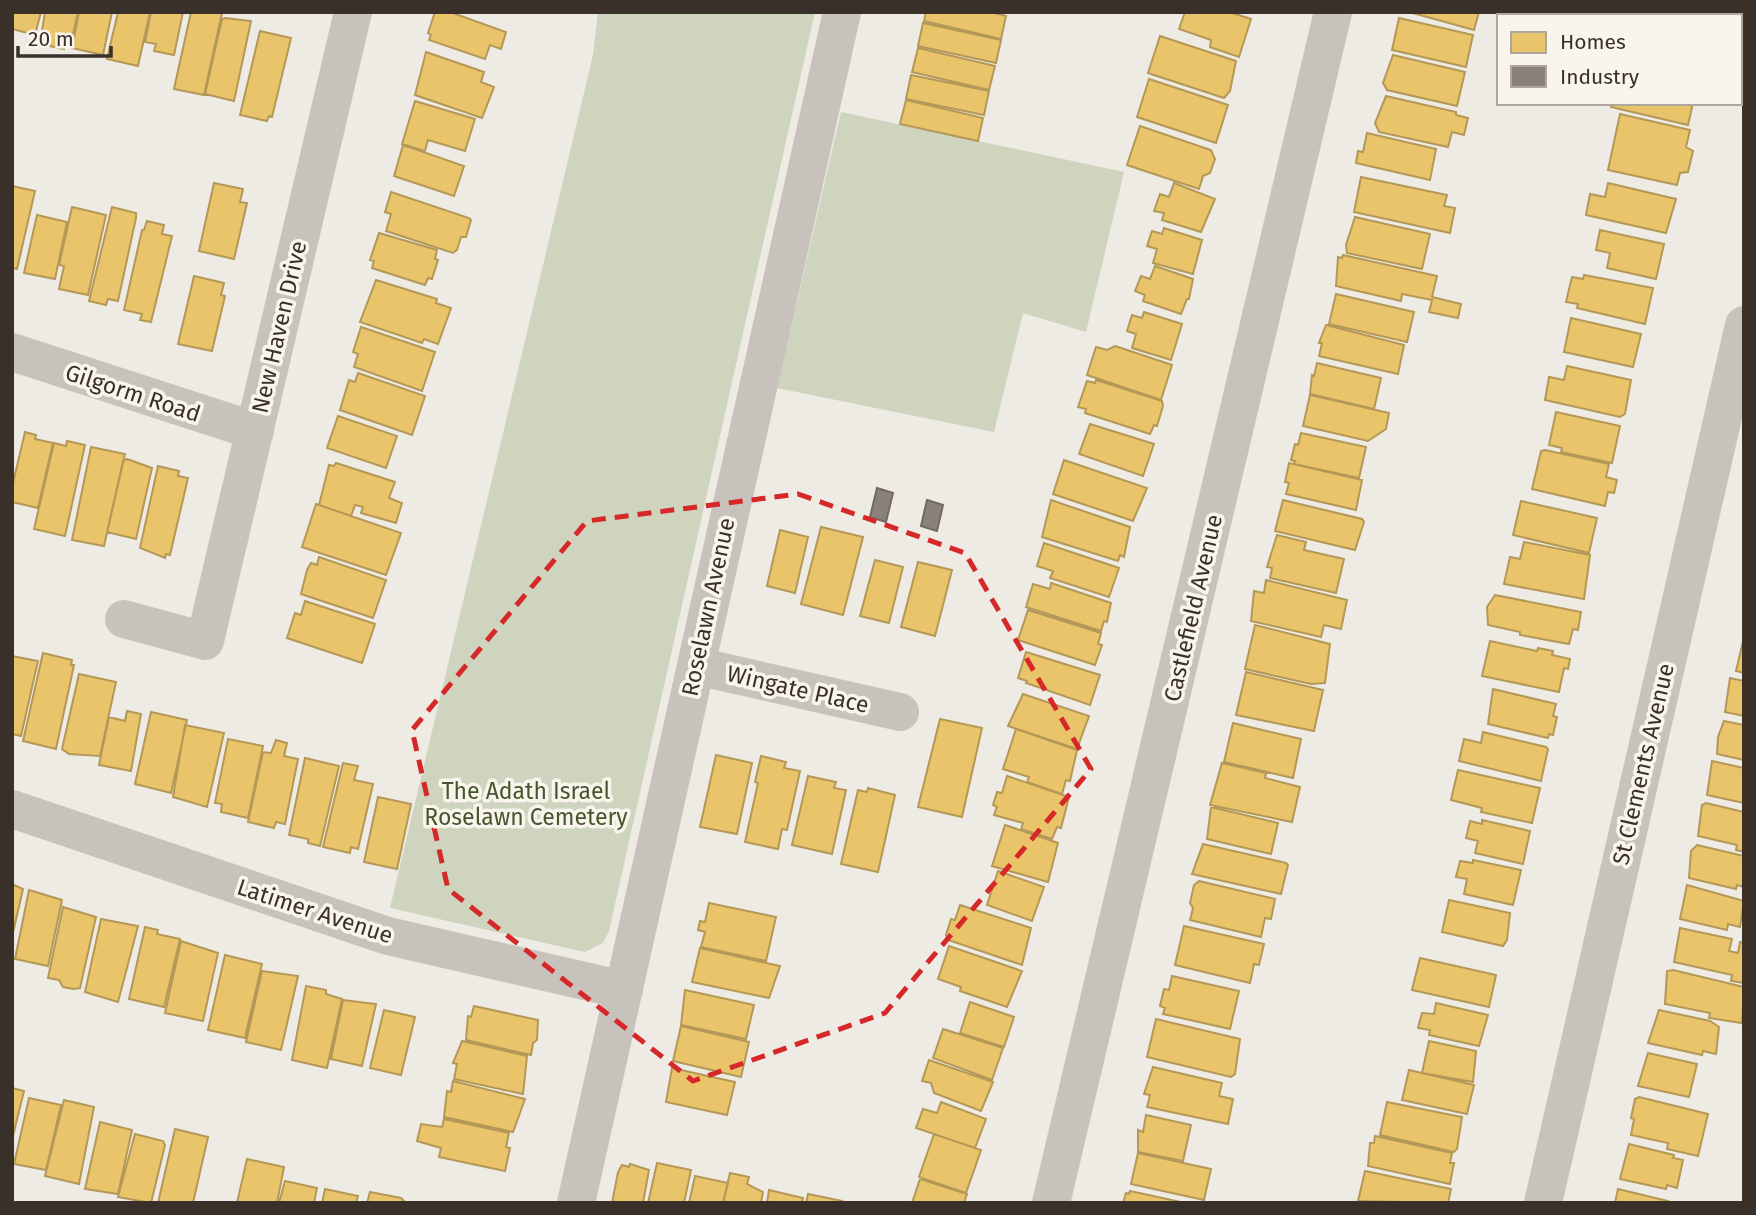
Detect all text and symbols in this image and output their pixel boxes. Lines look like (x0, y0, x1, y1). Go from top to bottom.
scale bar (18, 14, 110, 58)
legend (1497, 14, 1742, 105)
text: 20 m (28, 26, 74, 52)
text: Homes (1560, 29, 1626, 55)
text: Industry (1560, 64, 1640, 90)
street label: New Haven Drive (246, 238, 312, 416)
street label: Gilgorm Road (62, 358, 204, 428)
street label: Castlefield Avenue (1158, 512, 1228, 704)
street label: Roselawn Avenue (675, 515, 741, 699)
street label: Wingate Place (724, 659, 872, 719)
street label: St Clements Avenue (1606, 661, 1680, 867)
park label: The Adath Israel Roselawn Cemetery (424, 777, 628, 831)
street label: Latimer Avenue (234, 873, 396, 949)

